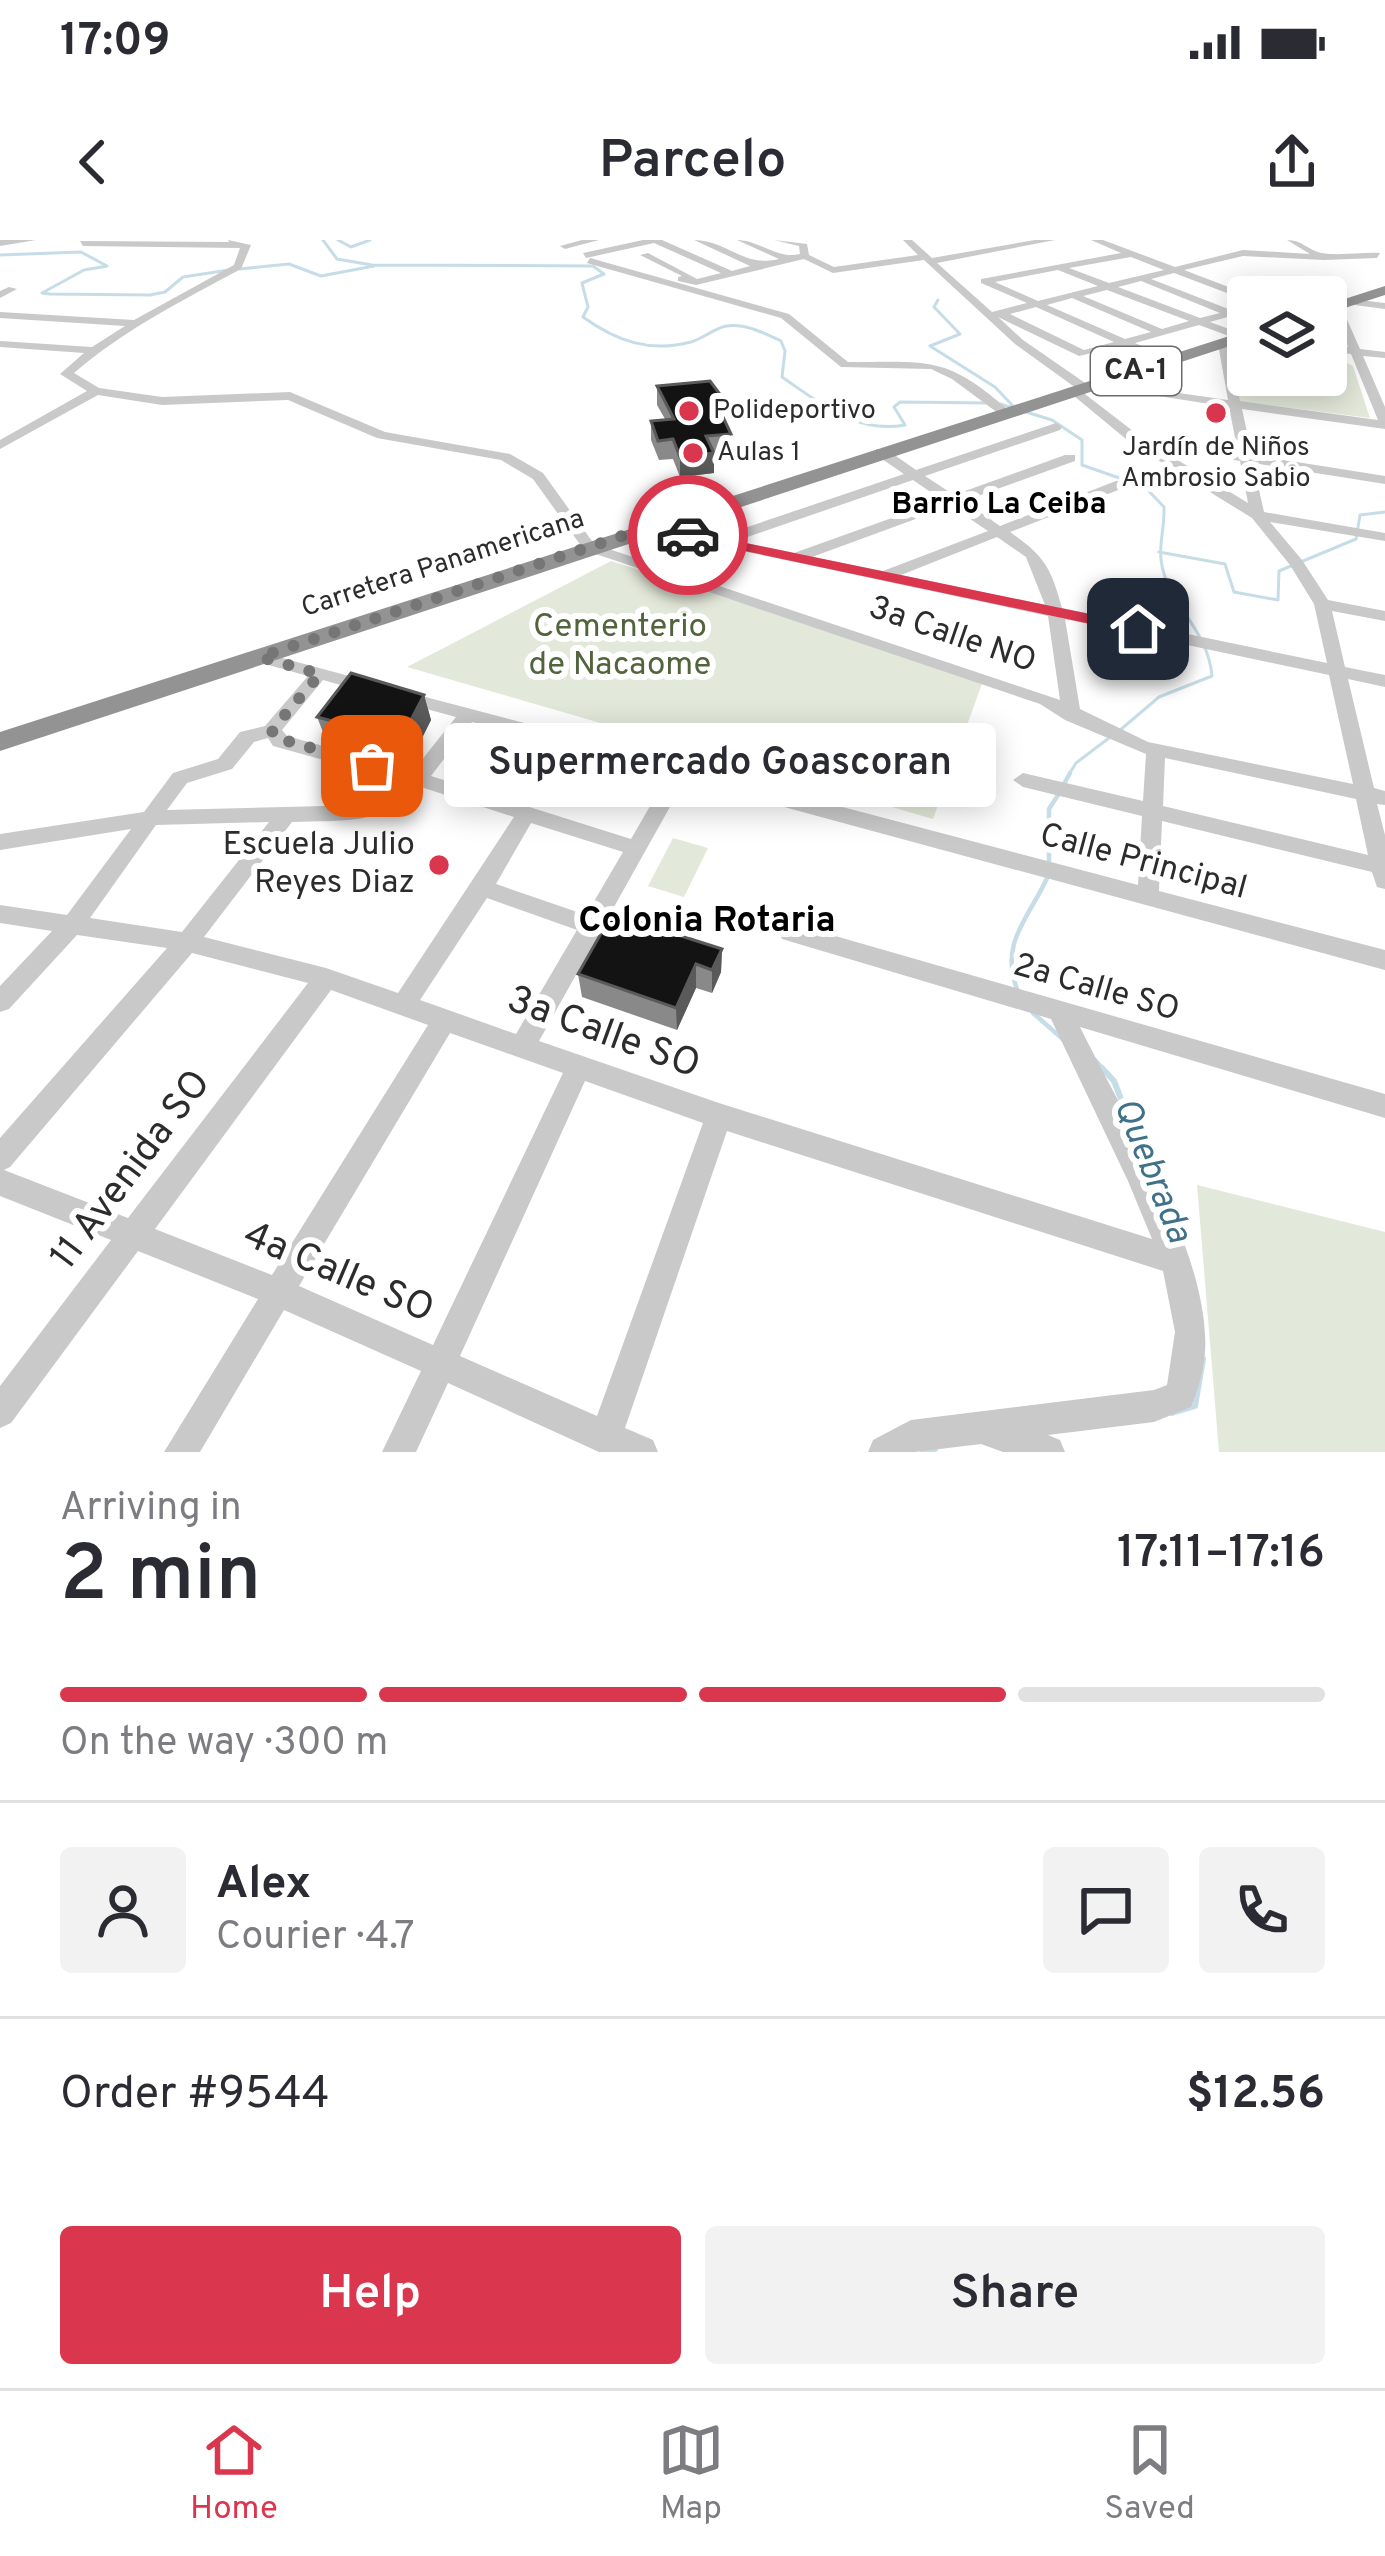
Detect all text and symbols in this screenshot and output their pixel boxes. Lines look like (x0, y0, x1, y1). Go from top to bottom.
text: 17:09 (60, 14, 170, 71)
text: Parcelo (599, 128, 786, 197)
icon: back (60, 129, 126, 195)
icon: share (1259, 129, 1325, 195)
map controls (1227, 276, 1347, 396)
button: layers (1227, 276, 1347, 396)
road number: CA-1 (1091, 347, 1181, 395)
place label: Polideportivo (713, 394, 876, 428)
marker: Polideportivo (676, 398, 702, 424)
marker: Jardín de Niños Ambrosio Sabio (1203, 400, 1229, 426)
place label: Jardín de Niños Ambrosio Sabio (1121, 431, 1311, 496)
place label: Aulas 1 (717, 436, 801, 470)
marker: Aulas 1 (680, 440, 706, 466)
courier (628, 475, 748, 595)
district label: Barrio La Ceiba (892, 487, 1106, 524)
street label: Carretera Panamericana (297, 502, 589, 626)
icon: car (655, 502, 721, 568)
pin (1087, 578, 1189, 680)
street label: 3a Calle NO (863, 588, 1041, 684)
icon: home (1105, 596, 1171, 662)
park label: Cementerio de Nacaome (529, 607, 711, 687)
pin (321, 715, 423, 817)
callout: Supermercado Goascoran (444, 724, 996, 808)
icon: bag (339, 733, 405, 799)
text: Supermercado Goascoran (488, 740, 952, 789)
street label: Calle Principal (1035, 815, 1251, 911)
place label: Escuela Julio Reyes Diaz (223, 825, 415, 905)
marker: Escuela Julio Reyes Diaz (426, 852, 452, 878)
district label: Colonia Rotaria (578, 899, 836, 945)
street label: 2a Calle SO (1008, 945, 1184, 1033)
street label: 3a Calle SO (500, 976, 706, 1092)
street label: 11 Avenida SO (41, 1061, 223, 1281)
water label: Quebrada (1101, 1092, 1201, 1251)
street label: 4a Calle SO (235, 1212, 441, 1336)
text: Arriving in (60, 1485, 242, 1534)
text: 17:11–17:16 (1117, 1526, 1325, 1583)
text: 2 min (60, 1529, 261, 1628)
text: On the way · 300 m (60, 1720, 388, 1769)
button: person (60, 1847, 186, 1973)
button: chat (1043, 1847, 1169, 1973)
button: phone (1199, 1847, 1325, 1973)
text: Alex (216, 1857, 311, 1914)
text: Courier · 4.7 (216, 1914, 415, 1963)
text: Order #9544 (60, 2067, 330, 2124)
text: $12.56 (1186, 2067, 1325, 2124)
button: Help (60, 2226, 681, 2364)
button: Share (705, 2226, 1325, 2364)
tab: Home (190, 2417, 278, 2531)
tab: Map (658, 2417, 724, 2531)
tab: Saved (1104, 2417, 1195, 2531)

